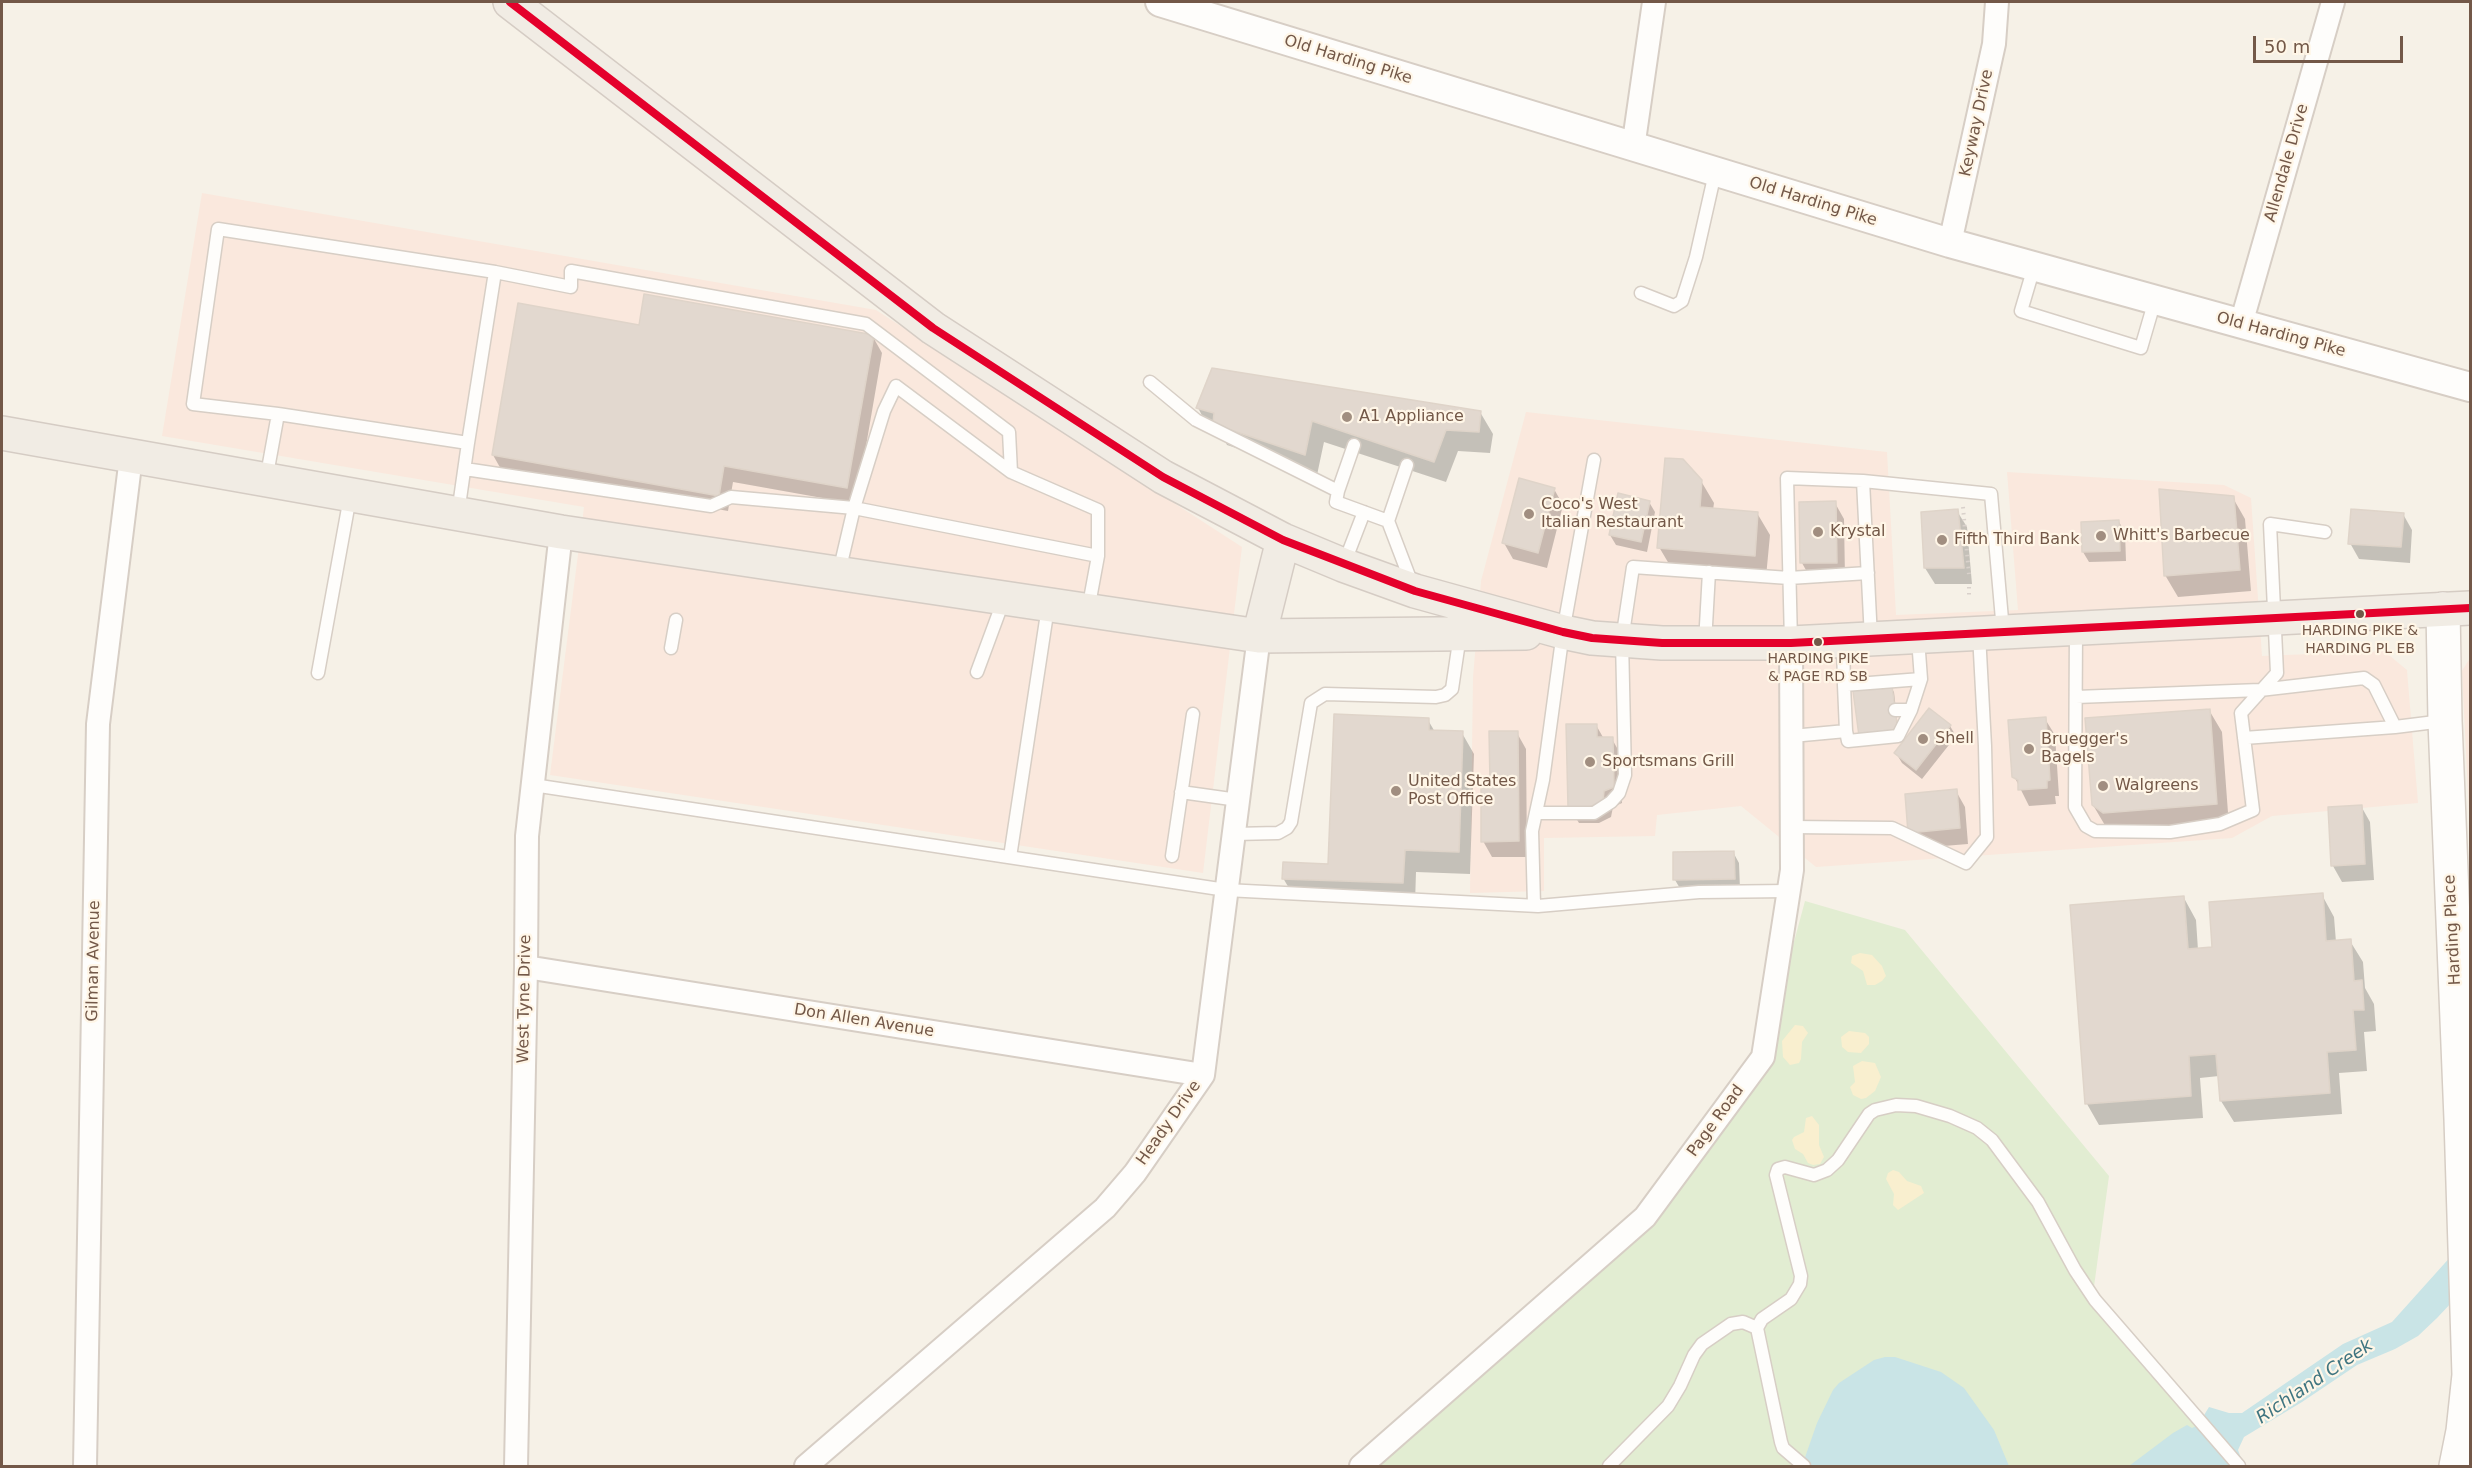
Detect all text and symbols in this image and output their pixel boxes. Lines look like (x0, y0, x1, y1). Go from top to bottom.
scale bar (2256, 24, 2406, 62)
street label: Old Harding Pike (1282, 31, 1414, 89)
text: 50 m (2264, 36, 2310, 57)
street label: Keyway Drive (1956, 68, 1998, 178)
street label: Allendale Drive (2261, 102, 2313, 224)
street label: Old Harding Pike (1747, 173, 1879, 231)
street label: Old Harding Pike (2214, 309, 2348, 361)
place label: A1 Appliance (1359, 407, 1464, 427)
marker: A1 Appliance (1340, 410, 1354, 424)
place label: Coco's West Italian Restaurant (1541, 495, 1683, 533)
marker: Coco's West Italian Restaurant (1522, 507, 1536, 521)
place label: Krystal (1830, 522, 1885, 542)
marker: Krystal (1811, 525, 1825, 539)
place label: Whitt's Barbecue (2113, 526, 2250, 546)
marker: Whitt's Barbecue (2094, 529, 2108, 543)
place label: Fifth Third Bank (1954, 530, 2079, 550)
marker: Fifth Third Bank (1935, 533, 1949, 547)
marker: HARDING PIKE & HARDING PL EB (2354, 608, 2366, 620)
place label: HARDING PIKE & HARDING PL EB (2302, 623, 2418, 656)
marker: HARDING PIKE & PAGE RD SB (1812, 636, 1824, 648)
place label: HARDING PIKE & PAGE RD SB (1767, 651, 1869, 684)
place label: Shell (1935, 729, 1974, 749)
place label: Bruegger's Bagels (2041, 730, 2128, 768)
marker: Shell (1916, 732, 1930, 746)
marker: Bruegger's Bagels (2022, 742, 2036, 756)
place label: Sportsmans Grill (1602, 752, 1735, 772)
marker: Sportsmans Grill (1583, 755, 1597, 769)
place label: United States Post Office (1408, 772, 1516, 810)
place label: Walgreens (2115, 776, 2199, 796)
marker: Walgreens (2096, 779, 2110, 793)
marker: United States Post Office (1389, 784, 1403, 798)
street label: Harding Place (2441, 874, 2465, 986)
street label: Gilman Avenue (83, 900, 105, 1022)
street label: West Tyne Drive (514, 934, 536, 1064)
street label: Don Allen Avenue (793, 1000, 935, 1042)
street label: Heady Drive (1133, 1077, 1205, 1169)
street label: Page Road (1684, 1081, 1748, 1161)
water label: Richland Creek (2253, 1335, 2377, 1429)

